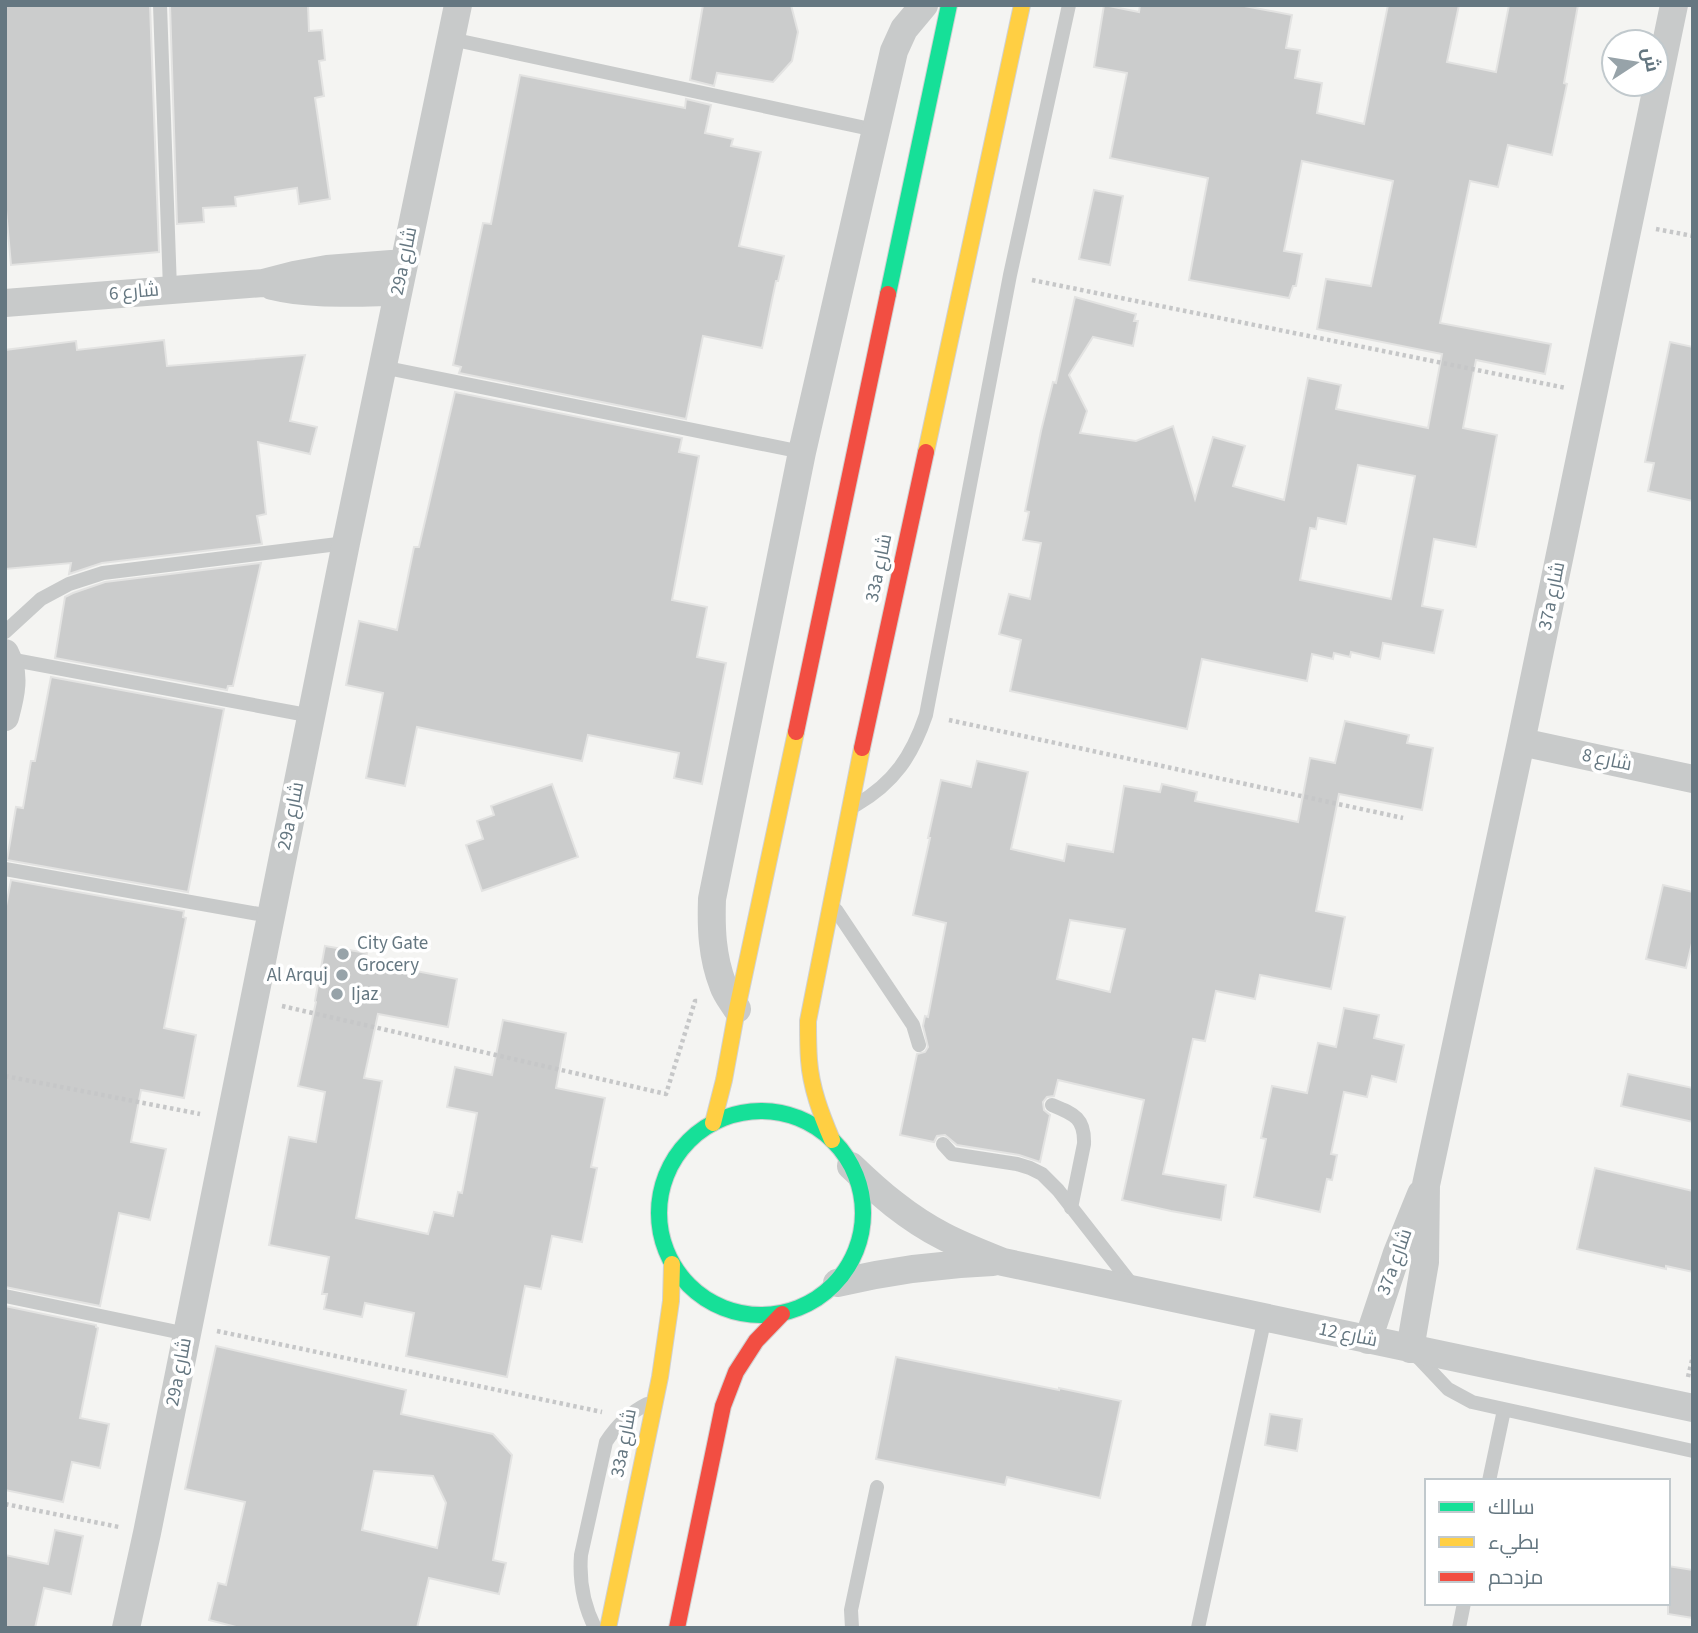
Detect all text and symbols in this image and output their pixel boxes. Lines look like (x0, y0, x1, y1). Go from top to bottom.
north arrow (1600, 28, 1670, 98)
text: ش (1634, 45, 1666, 75)
street label: 29a شارع (384, 224, 424, 298)
street label: شارع 6 (108, 276, 160, 308)
street label: 33a شارع (859, 531, 899, 605)
street label: 37a شارع (1532, 559, 1572, 633)
street label: شارع 8 (1580, 742, 1634, 778)
street label: 29a شارع (271, 779, 311, 853)
place label: City Gate Grocery (357, 930, 428, 979)
marker: City Gate Grocery (335, 946, 351, 962)
place label: Al Arquj (267, 962, 328, 989)
marker: Al Arquj (334, 967, 350, 983)
place label: Ijaz (351, 981, 378, 1008)
marker: Ijaz (329, 986, 345, 1002)
street label: 37a شارع (1371, 1225, 1419, 1299)
street label: شارع 12 (1316, 1316, 1380, 1354)
street label: 29a شارع (159, 1336, 199, 1408)
street label: 33a شارع (604, 1407, 644, 1479)
legend (1425, 1479, 1670, 1605)
text: سالك (1488, 1492, 1535, 1522)
text: بطيء (1488, 1527, 1539, 1558)
text: مزدحم (1488, 1562, 1543, 1592)

